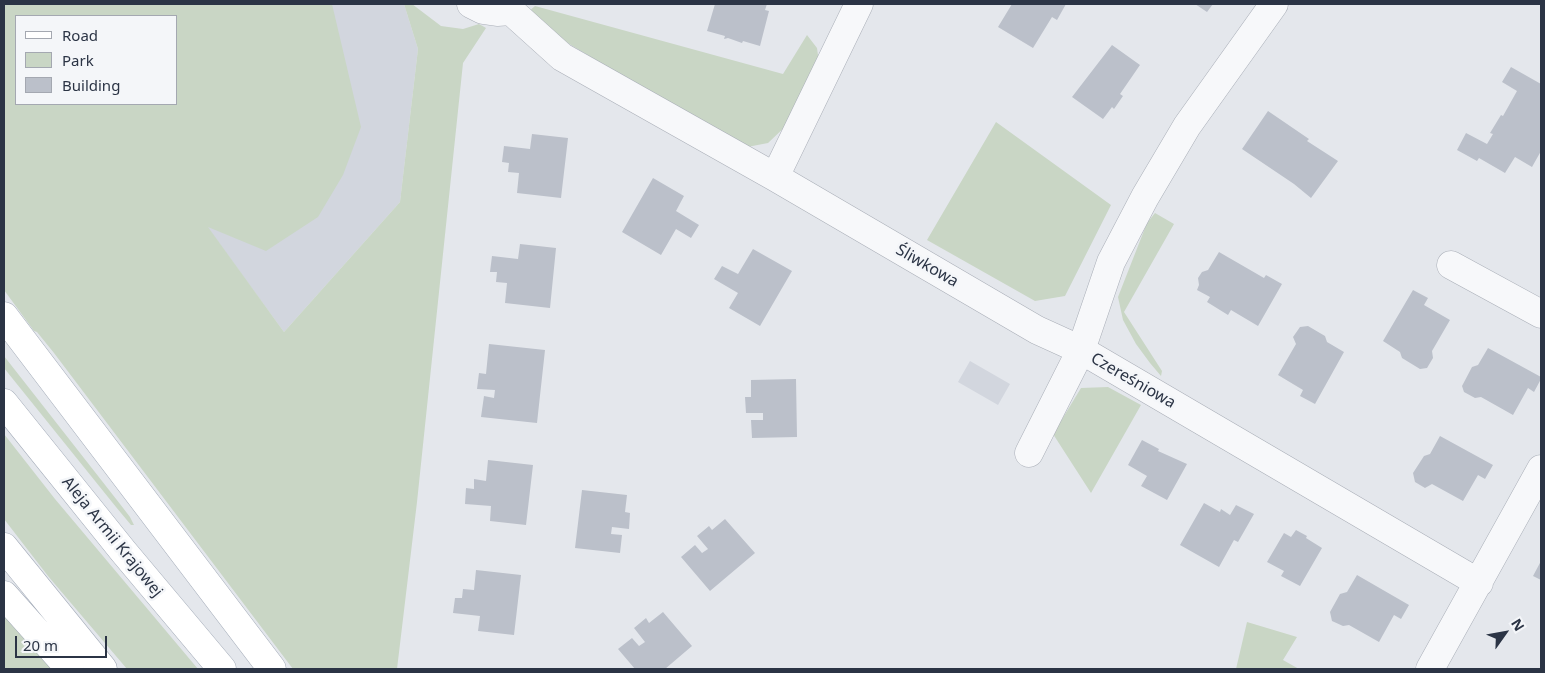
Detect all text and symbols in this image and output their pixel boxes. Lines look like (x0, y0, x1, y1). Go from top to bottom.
legend (15, 15, 178, 105)
text: Road (62, 25, 98, 45)
text: Park (62, 50, 94, 70)
text: Building (62, 75, 120, 95)
street label: Śliwkowa (892, 240, 962, 292)
street label: Czereśniowa (1087, 349, 1179, 413)
street label: Aleja Armii Krajowej (58, 473, 166, 601)
north arrow (1480, 608, 1530, 658)
text: N (1507, 615, 1529, 635)
scale bar (18, 626, 110, 658)
text: 20 m (23, 635, 58, 655)

